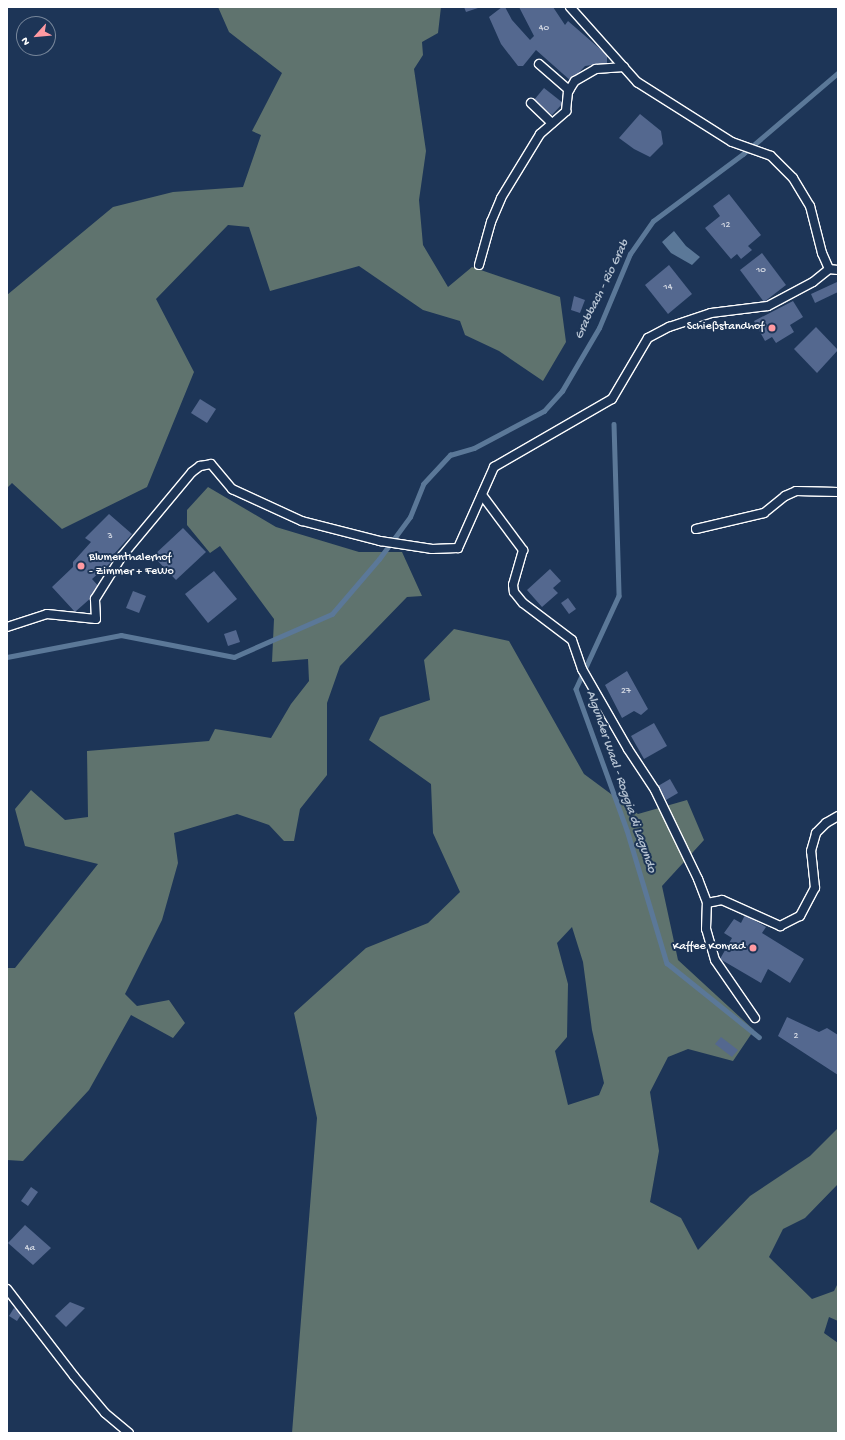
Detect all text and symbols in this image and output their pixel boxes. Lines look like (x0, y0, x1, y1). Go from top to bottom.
north arrow (16, 16, 56, 56)
house number: 40 (539, 23, 549, 35)
text: N (19, 35, 33, 47)
house number: 12 (722, 220, 730, 232)
water label: Grabbach - Rio Grab (572, 238, 634, 342)
house number: 10 (756, 265, 766, 277)
house number: 14 (664, 282, 672, 294)
place label: Schießstandhof (687, 321, 764, 335)
marker: Schießstandhof (767, 323, 777, 333)
house number: 3 (107, 531, 113, 543)
place label: Blumenthalerhof - Zimmer + FeWo (89, 552, 174, 580)
marker: Blumenthalerhof - Zimmer + FeWo (76, 561, 86, 571)
house number: 27 (621, 686, 631, 698)
water label: Algunder Waal - Roggia di Lagundo (581, 689, 659, 875)
place label: Kaffee Konrad (673, 941, 745, 955)
marker: Kaffee Konrad (748, 943, 758, 953)
house number: 2 (794, 1031, 798, 1043)
house number: 4a (25, 1243, 35, 1255)

